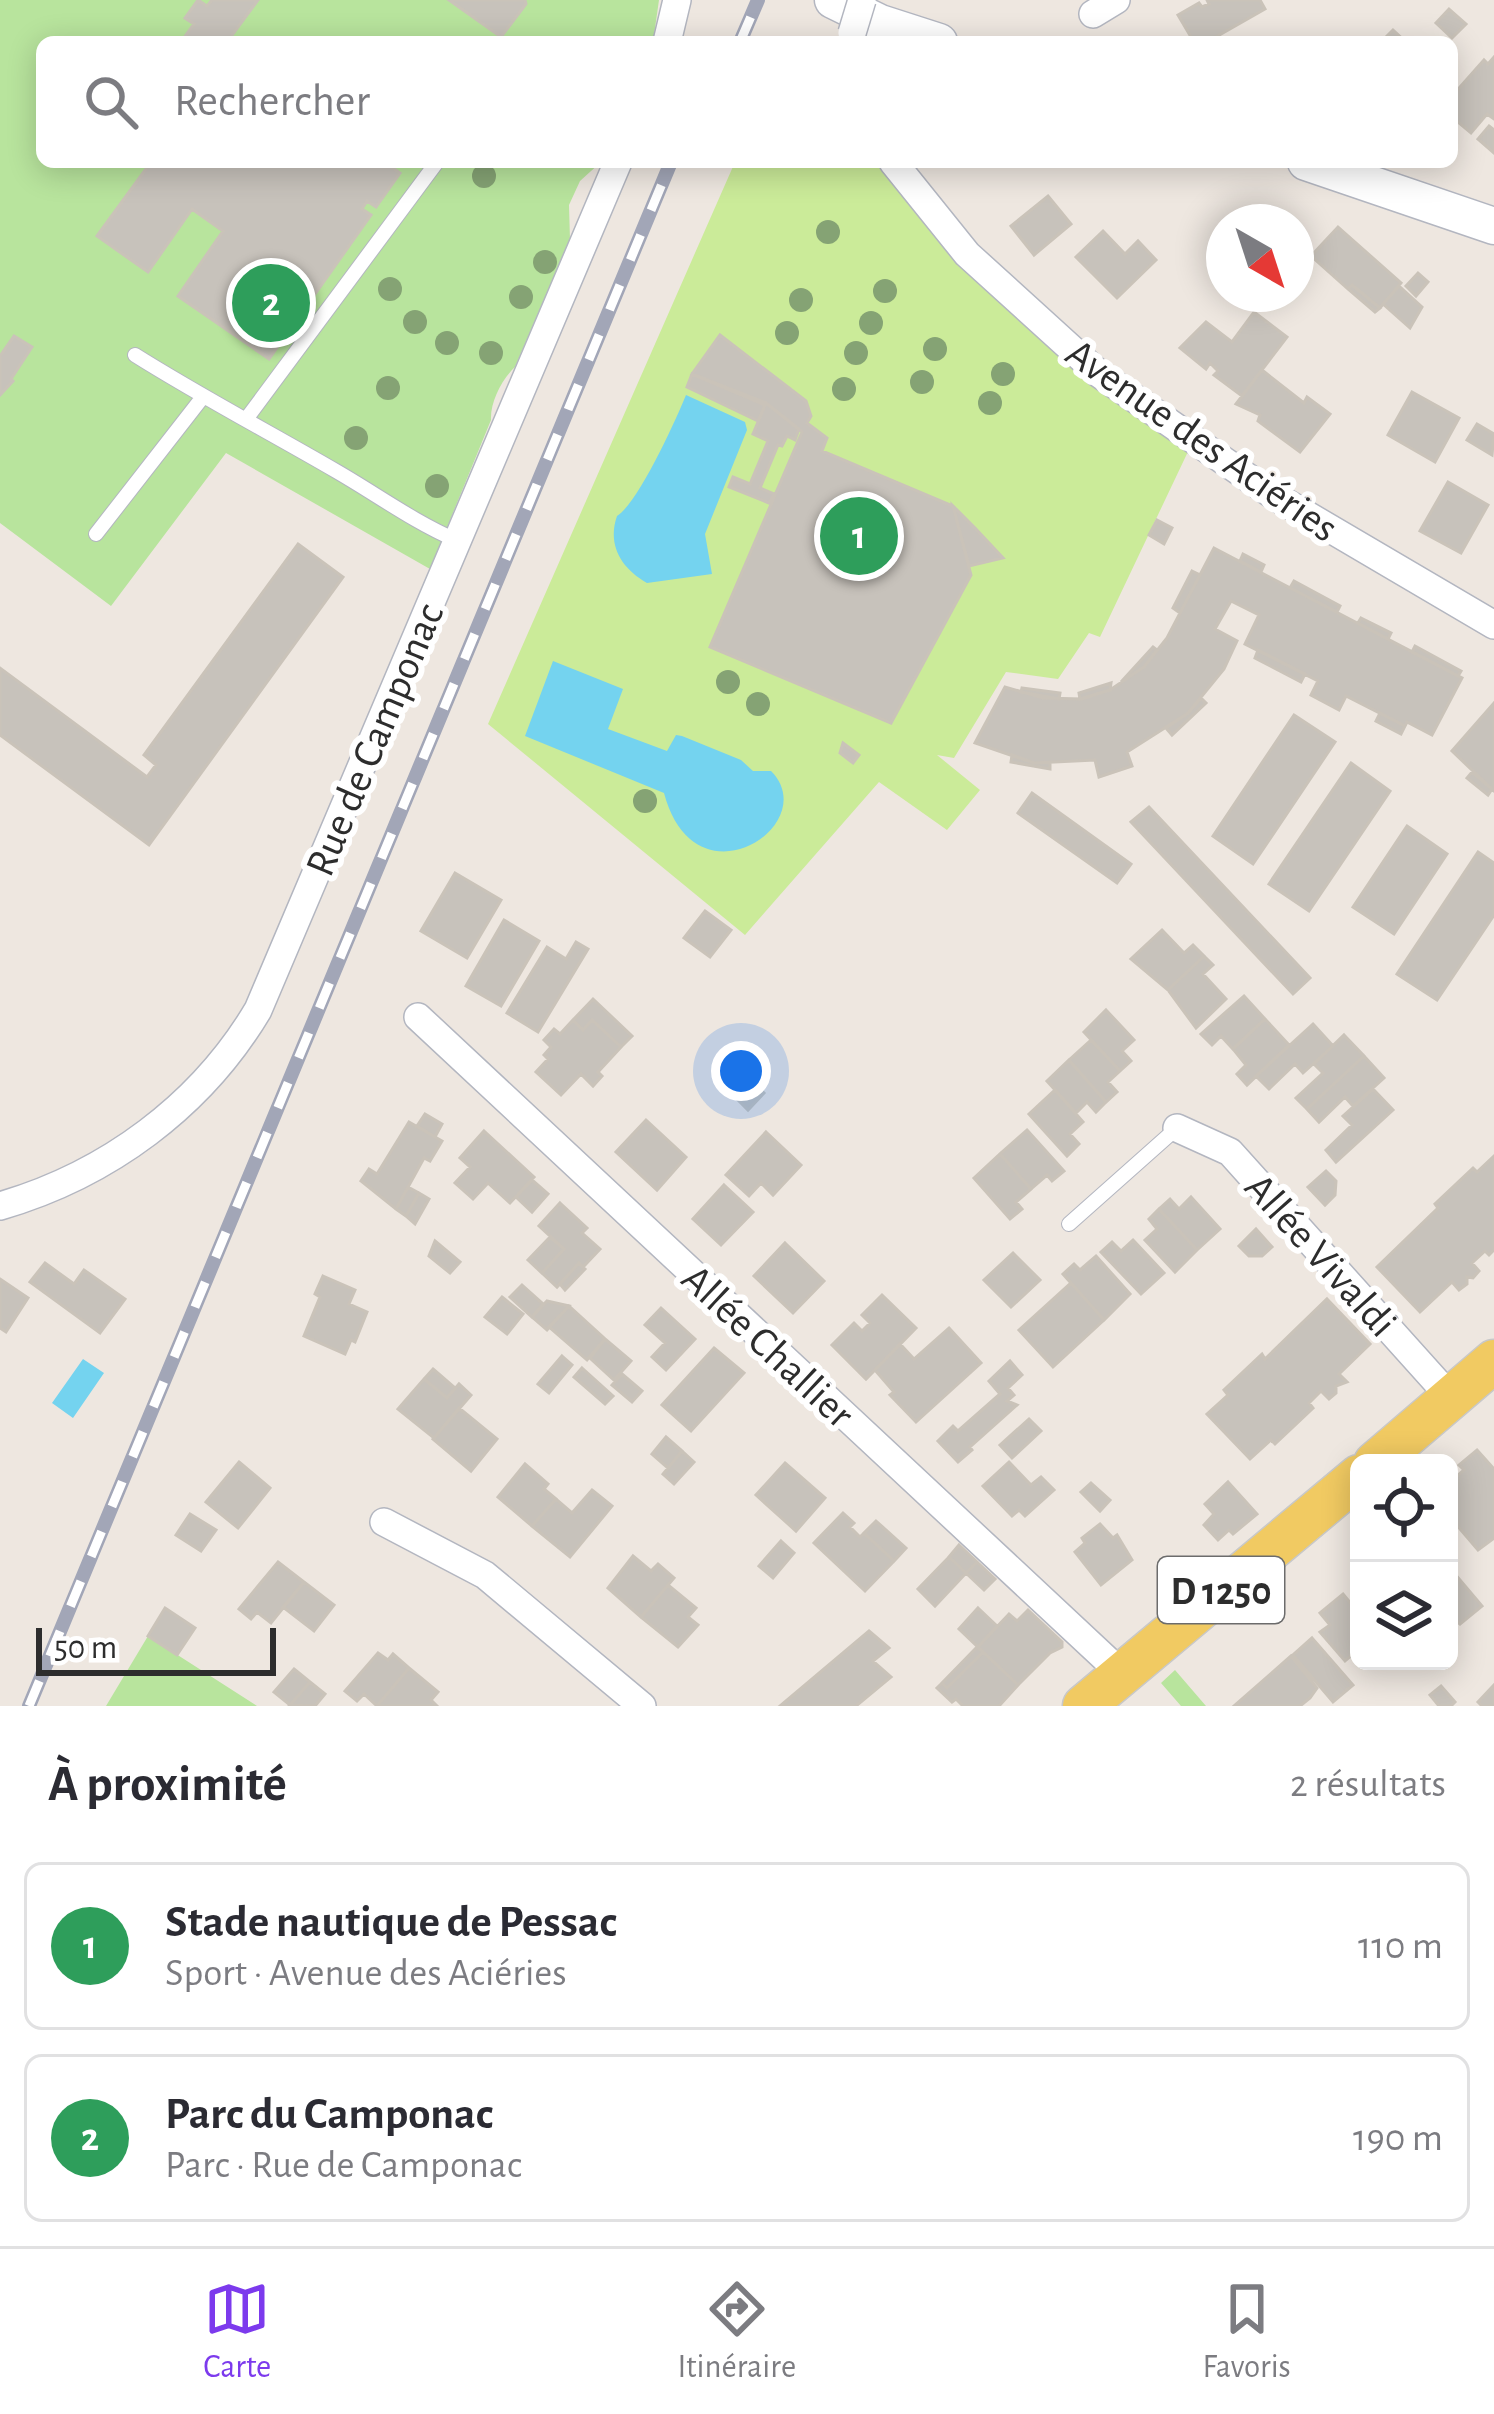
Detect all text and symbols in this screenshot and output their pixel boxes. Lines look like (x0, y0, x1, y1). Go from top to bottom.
search box (36, 36, 1458, 168)
icon: search (78, 69, 144, 135)
text: Rechercher (174, 79, 370, 124)
north arrow (1206, 204, 1314, 312)
pin: 2 (232, 258, 310, 348)
street label: Avenue des Aciéries (1058, 331, 1345, 550)
pin: 1 (820, 491, 898, 581)
street label: Rue de Camponac (299, 597, 451, 882)
your location (711, 1041, 771, 1101)
street label: Allée Vivaldi (1237, 1166, 1404, 1345)
street label: Allée Challier (674, 1257, 862, 1436)
map controls (1350, 1454, 1458, 1670)
button: locate (1350, 1454, 1458, 1562)
road number: D 1250 (1158, 1557, 1284, 1623)
button: layers (1350, 1562, 1458, 1670)
scale bar (36, 1622, 276, 1675)
text: 50 m (54, 1632, 117, 1665)
text: À proximité (48, 1759, 287, 1810)
text: 2 résultats (1290, 1765, 1446, 1804)
text: Stade nautique de Pessac (165, 1900, 617, 1945)
text: 1 (83, 1927, 97, 1966)
text: 110 m (1358, 1927, 1443, 1966)
text: Sport · Avenue des Aciéries (165, 1954, 567, 1993)
text: Parc du Camponac (165, 2092, 493, 2137)
text: 2 (81, 2119, 99, 2158)
text: 190 m (1353, 2119, 1443, 2158)
text: Parc · Rue de Camponac (165, 2146, 522, 2185)
tab: Carte (203, 2276, 271, 2388)
tab: Itinéraire (677, 2276, 796, 2388)
tab: Favoris (1202, 2276, 1291, 2388)

